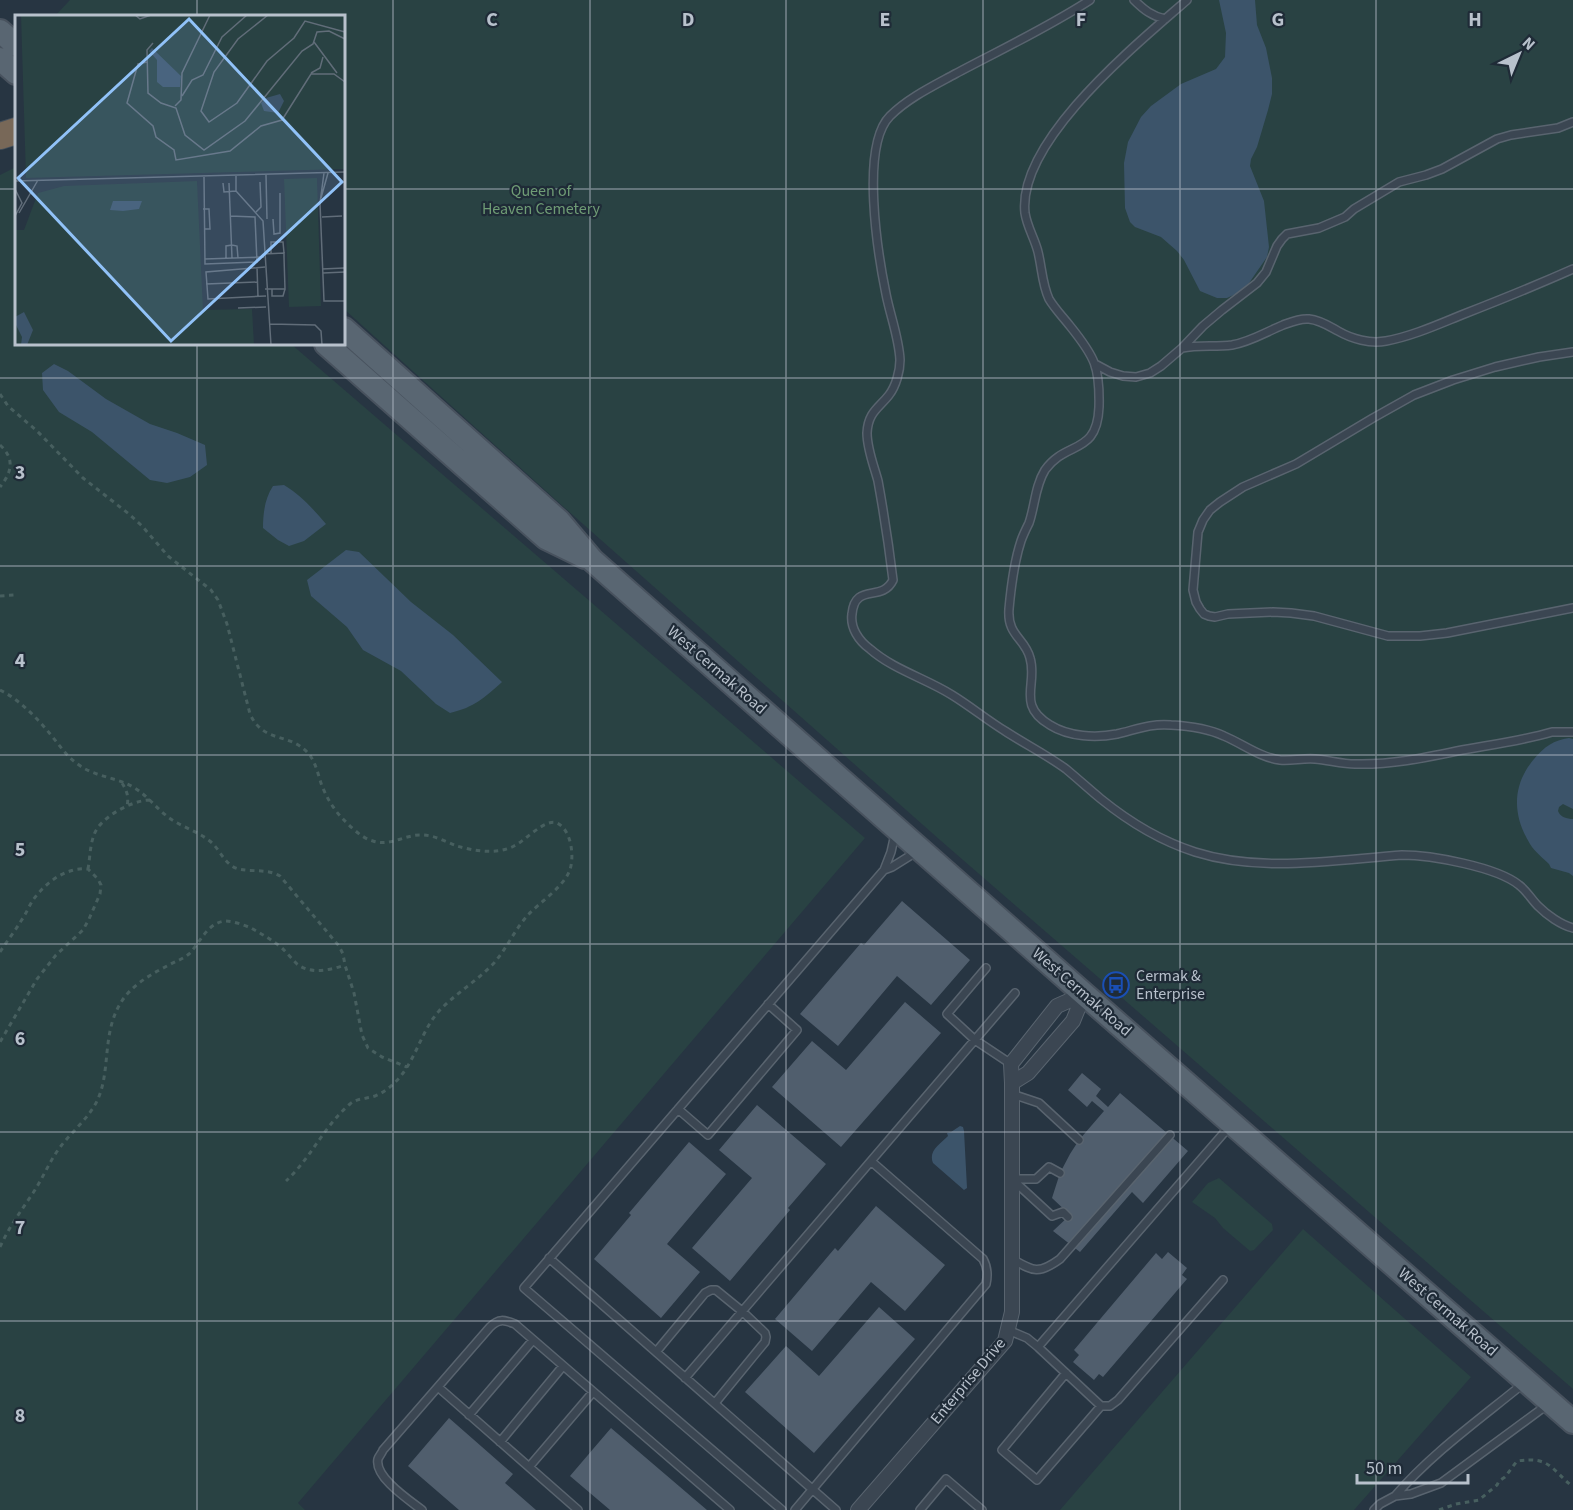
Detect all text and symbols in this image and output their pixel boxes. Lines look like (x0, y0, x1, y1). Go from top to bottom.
text: C (486, 6, 498, 34)
text: D (682, 6, 694, 34)
text: E (880, 6, 890, 34)
text: F (1076, 6, 1086, 34)
text: G (1272, 6, 1284, 34)
text: H (1468, 6, 1482, 34)
inset map (15, 15, 345, 345)
north arrow (1489, 24, 1549, 84)
text: N (1517, 32, 1540, 55)
park label: Queen of Heaven Cemetery (482, 180, 601, 220)
text: 3 (15, 459, 25, 487)
street label: West Cermak Road (663, 621, 771, 719)
text: 4 (15, 647, 26, 675)
text: 5 (15, 836, 25, 864)
street label: West Cermak Road (1028, 943, 1136, 1041)
place label: Cermak & Enterprise (1136, 965, 1205, 1005)
bus stop icon: Cermak & Enterprise (1101, 970, 1131, 1000)
text: 6 (15, 1025, 25, 1053)
text: 7 (15, 1214, 25, 1242)
street label: West Cermak Road (1394, 1263, 1502, 1361)
street label: Enterprise Drive (925, 1333, 1011, 1429)
text: 8 (15, 1402, 25, 1430)
scale bar (1357, 1447, 1468, 1485)
text: 50 m (1366, 1456, 1402, 1481)

